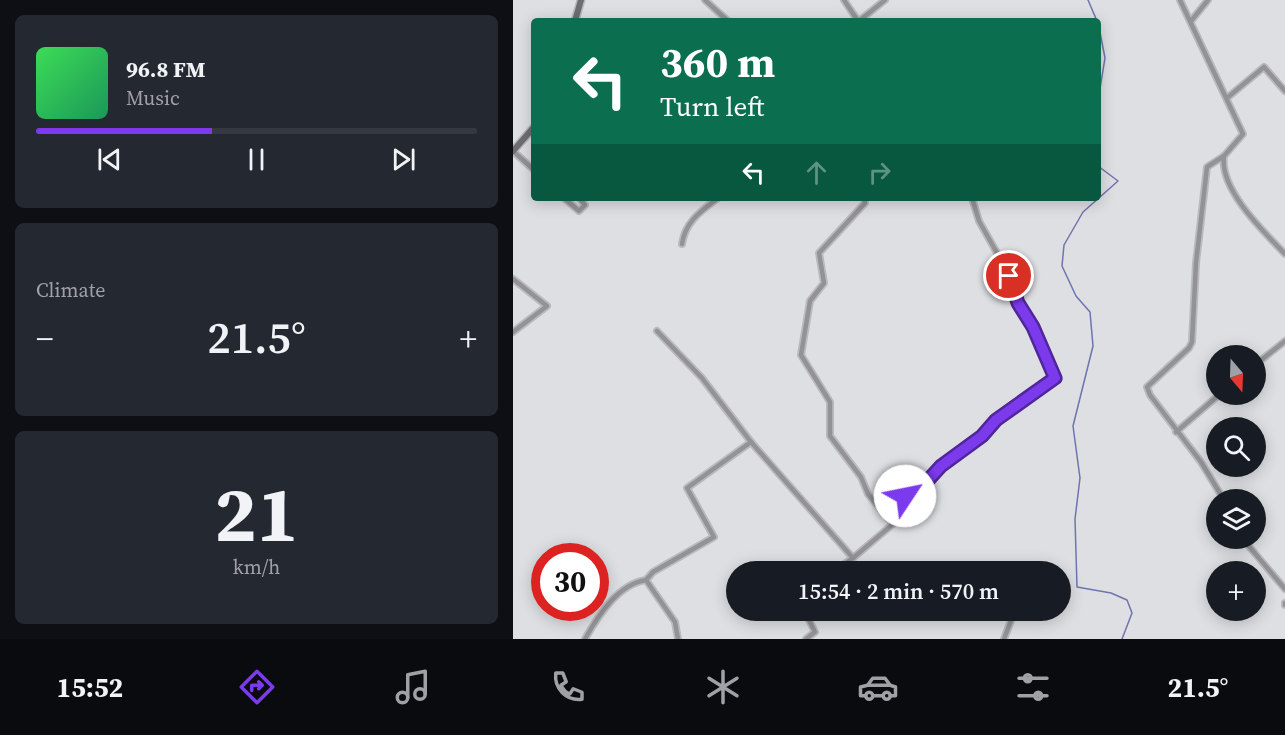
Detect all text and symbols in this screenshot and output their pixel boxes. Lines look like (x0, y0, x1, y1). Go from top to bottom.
text: 360 m (660, 33, 775, 91)
icon: left (561, 42, 639, 120)
text: 96.8 FM (126, 54, 205, 84)
text: Music (126, 84, 180, 112)
text: Turn left (660, 88, 764, 125)
icon: previous (93, 143, 126, 176)
icon: pause (240, 143, 273, 176)
icon: next (387, 143, 420, 176)
icon: left (737, 156, 770, 189)
icon: ahead (800, 156, 833, 189)
icon: right (863, 156, 896, 189)
pin (983, 250, 1034, 301)
icon: arrive (992, 259, 1025, 292)
text: Climate (36, 276, 105, 304)
text: 21.5° (207, 306, 306, 368)
text: − (36, 316, 54, 361)
text: + (460, 316, 477, 361)
north arrow (1206, 345, 1266, 405)
map controls (1206, 345, 1266, 621)
button: search (1206, 417, 1266, 477)
text: 21 (214, 460, 299, 567)
position arrow (873, 464, 937, 528)
button: layers (1206, 489, 1266, 549)
speed limit sign: 30 (531, 543, 609, 621)
text: km/h (233, 553, 280, 581)
button: + (1206, 561, 1266, 621)
text: 15:54 · 2 min · 570 m (798, 576, 999, 606)
icon: directions (236, 666, 278, 708)
icon: music (392, 666, 434, 708)
icon: phone (547, 666, 589, 708)
icon: climate (702, 666, 744, 708)
icon: car (857, 666, 899, 708)
icon: filters (1012, 666, 1054, 708)
text: 15:52 (57, 669, 123, 706)
text: 21.5° (1168, 669, 1228, 706)

